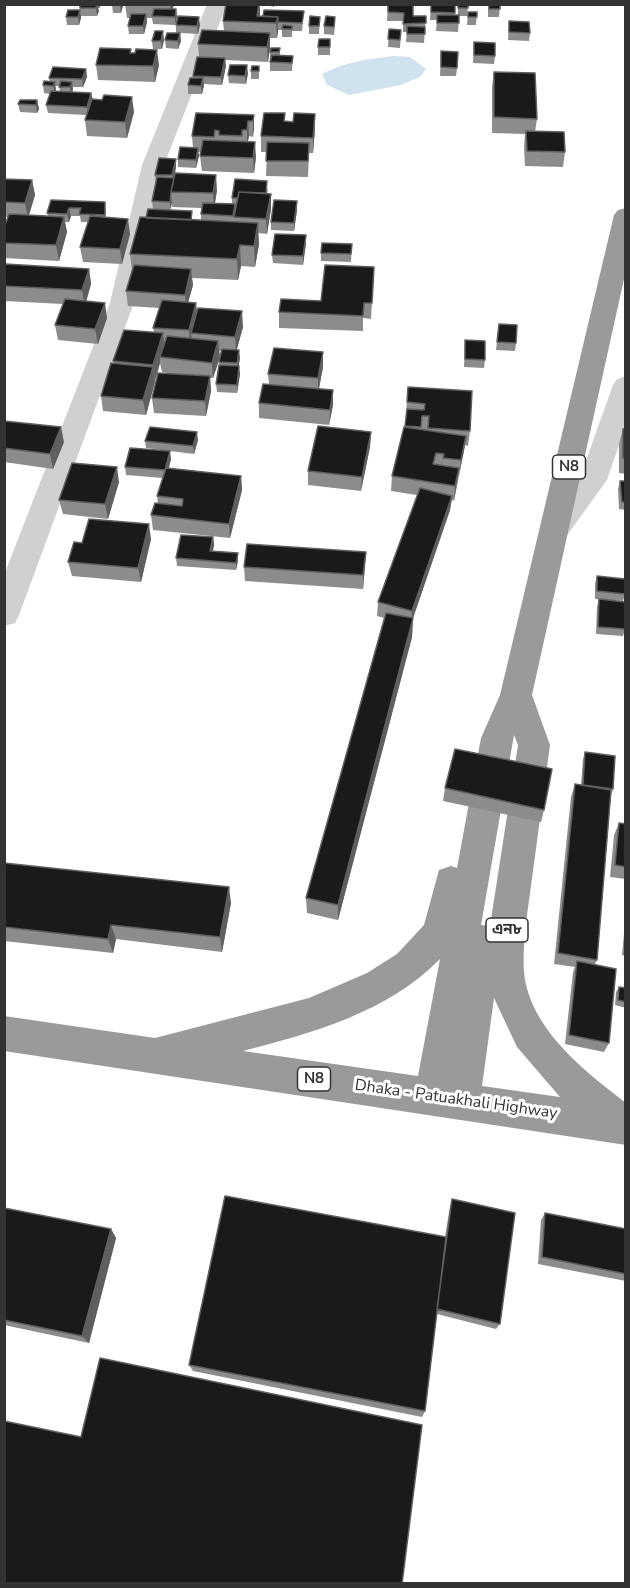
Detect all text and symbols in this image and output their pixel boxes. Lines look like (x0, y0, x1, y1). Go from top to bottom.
road number: N8 (552, 455, 586, 479)
road number: এন৮ (486, 918, 528, 942)
road number: N8 (298, 1067, 330, 1091)
street label: Dhaka - Patuakhali Highway (353, 1076, 559, 1124)

